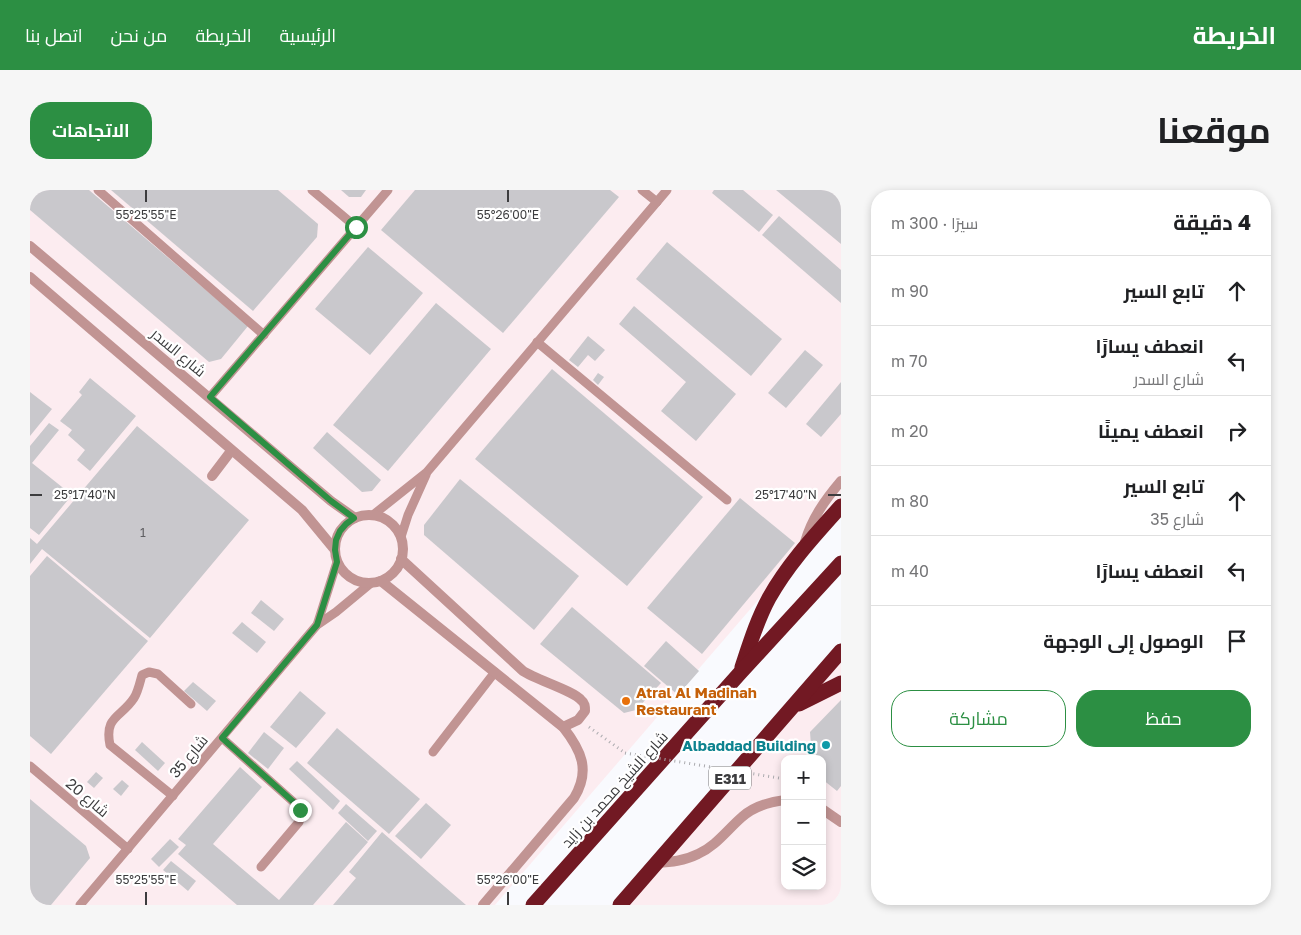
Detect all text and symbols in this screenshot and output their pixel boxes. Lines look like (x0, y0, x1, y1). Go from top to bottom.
text: الخريطة (1193, 20, 1276, 49)
text: اتصل بنا (25, 24, 83, 46)
text: من نحن (111, 24, 167, 46)
text: الخريطة (195, 24, 252, 46)
text: الرئيسية (280, 24, 336, 46)
button: الاتجاهات (30, 102, 152, 159)
text: موقعنا (1157, 109, 1271, 151)
text: 55°25'55"E (115, 207, 177, 222)
text: 55°26'00"E (477, 207, 539, 222)
text: 4 دقيقة (1173, 209, 1251, 235)
text: سيرًا · 300 m (891, 213, 978, 233)
route start (345, 216, 368, 239)
icon: ahead (1223, 277, 1251, 305)
text: تابع السير (1124, 279, 1204, 302)
text: 90 m (891, 281, 929, 301)
street label: شارع السدر (145, 323, 210, 382)
text: انعطف يسارًا (1096, 334, 1204, 357)
icon: left (1223, 347, 1251, 375)
text: 70 m (891, 351, 928, 371)
text: شارع السدر (1134, 369, 1204, 389)
icon: right (1223, 417, 1251, 445)
text: انعطف يمينًا (1098, 419, 1204, 442)
text: 20 m (891, 421, 928, 441)
text: تابع السير (1124, 474, 1204, 497)
text: 25°17'40"N (54, 487, 116, 502)
text: 25°17'40"N (755, 487, 817, 502)
icon: ahead (1223, 487, 1251, 515)
text: 80 m (891, 491, 929, 511)
text: شارع 35 (1150, 509, 1204, 529)
house number: 1 (140, 525, 146, 540)
icon: left (1223, 557, 1251, 585)
text: انعطف يسارًا (1096, 559, 1204, 582)
text: 40 m (891, 561, 929, 581)
icon: arrive (1223, 627, 1251, 655)
text: الوصول إلى الوجهة (1043, 629, 1204, 652)
place label: Atral Al Madinah Restaurant (636, 683, 757, 718)
button: مشاركة (891, 690, 1066, 747)
button: حفظ (1076, 690, 1251, 747)
marker: Atral Al Madinah Restaurant (620, 695, 632, 707)
street label: شارع الشيخ محمد بن زايد (557, 727, 673, 853)
street label: شارع 35 (165, 731, 213, 783)
place label: Albaddad Building (682, 736, 816, 754)
marker: Albaddad Building (820, 739, 832, 751)
map controls (781, 755, 826, 890)
button: + (781, 755, 826, 800)
road number: E311 (709, 766, 751, 790)
street label: شارع 20 (61, 774, 113, 823)
route end (289, 799, 312, 822)
button: − (781, 800, 826, 845)
button: layers (781, 845, 826, 890)
text: 55°25'55"E (115, 872, 177, 887)
text: 55°26'00"E (477, 872, 539, 887)

